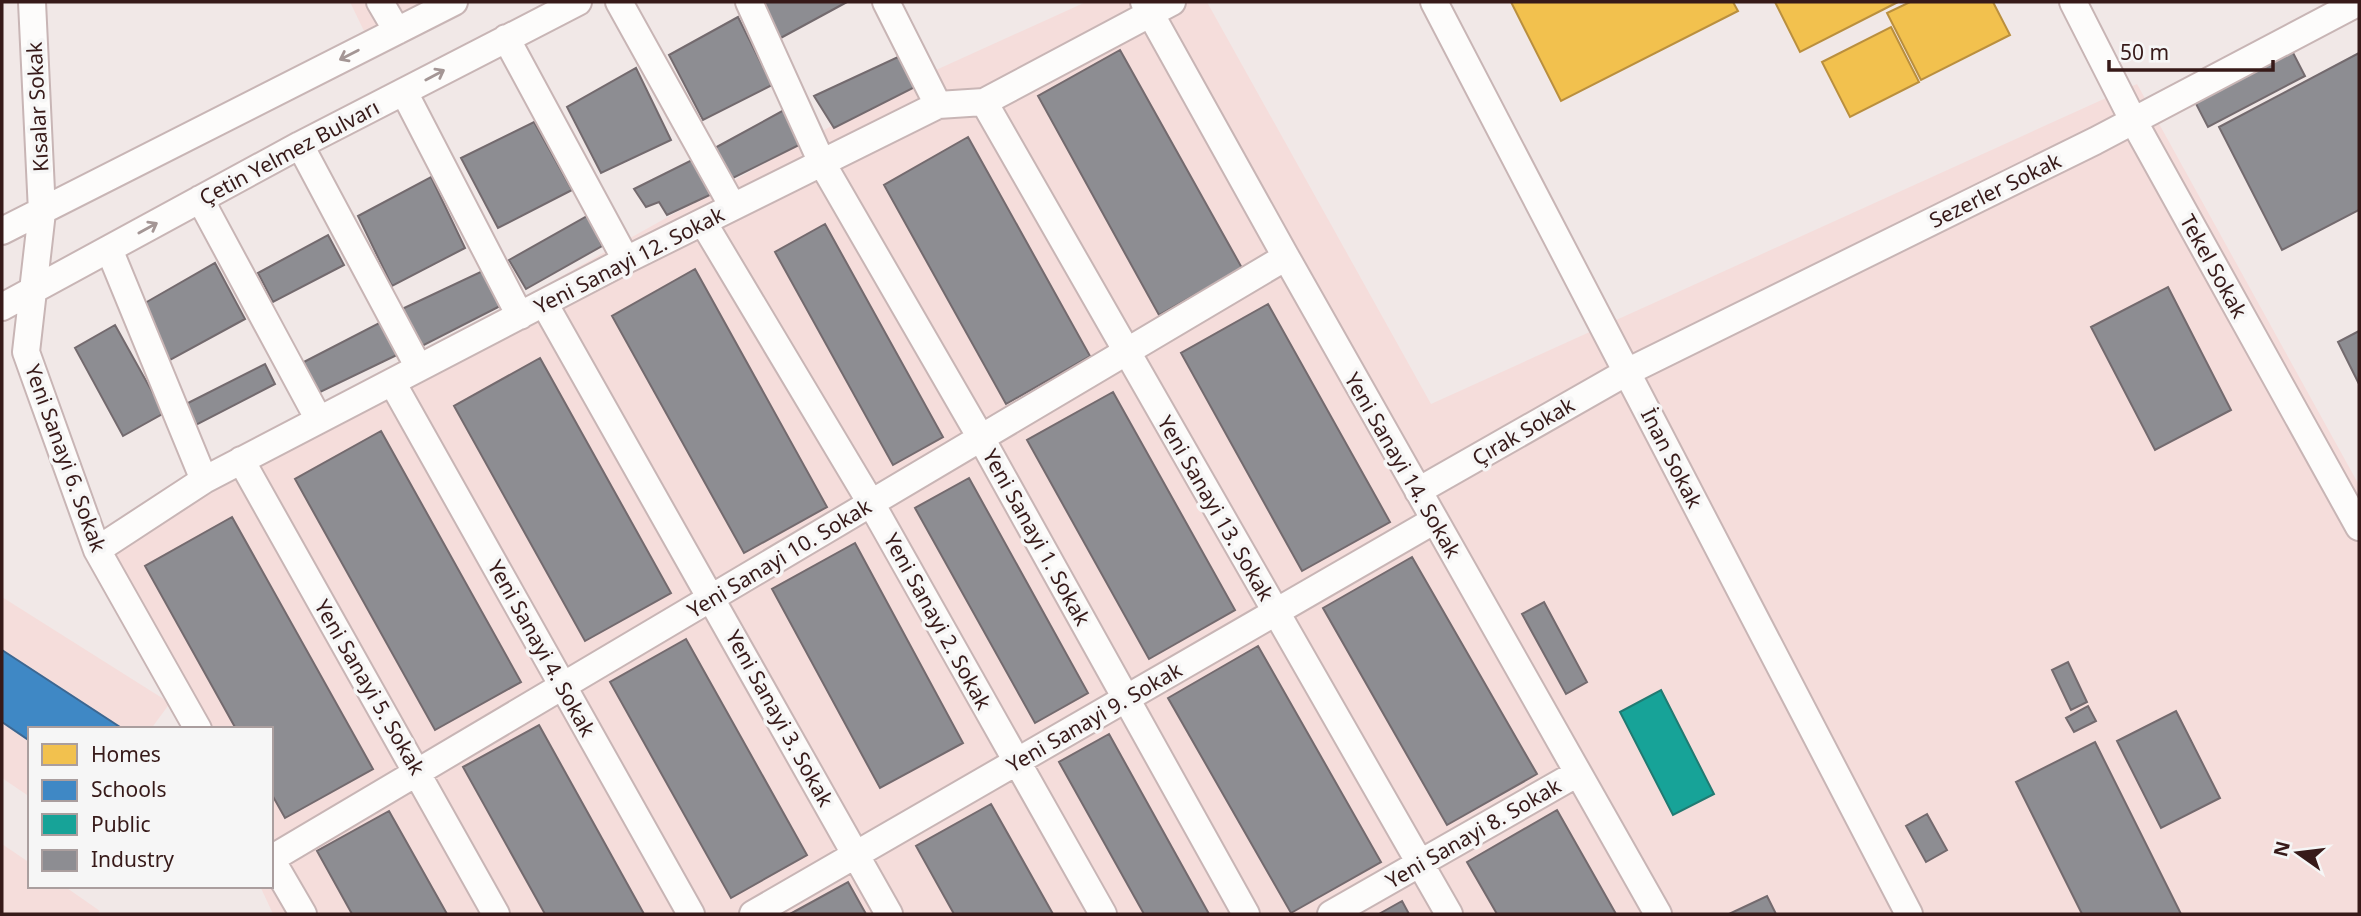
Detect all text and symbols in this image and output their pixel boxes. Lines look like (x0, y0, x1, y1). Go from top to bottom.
scale bar (2109, 28, 2274, 72)
text: 50 m (2120, 38, 2169, 66)
street label: Kısalar Sokak (20, 41, 54, 173)
one-way arrow (339, 49, 360, 63)
one-way arrow (425, 68, 445, 82)
street label: Çetin Yelmez Bulvarı (194, 93, 384, 211)
street label: Sezerler Sokak (1924, 146, 2066, 234)
street label: Yeni Sanayi 12. Sokak (529, 200, 729, 320)
street label: Tekel Sokak (2174, 209, 2254, 324)
one-way arrow (137, 221, 158, 234)
street label: Yeni Sanayi 6. Sokak (19, 360, 113, 556)
street label: Yeni Sanayi 14. Sokak (1338, 367, 1468, 564)
street label: Çırak Sokak (1467, 390, 1580, 472)
street label: İnan Sokak (1635, 403, 1710, 514)
street label: Yeni Sanayi 13. Sokak (1151, 410, 1281, 607)
street label: Yeni Sanayi 1. Sokak (977, 444, 1098, 631)
street label: Yeni Sanayi 10. Sokak (682, 492, 877, 624)
street label: Yeni Sanayi 2. Sokak (878, 528, 999, 715)
street label: Yeni Sanayi 4. Sokak (482, 555, 603, 742)
street label: Yeni Sanayi 5. Sokak (308, 594, 432, 780)
street label: Yeni Sanayi 3. Sokak (720, 625, 841, 812)
street label: Yeni Sanayi 9. Sokak (1001, 655, 1187, 779)
legend (28, 727, 273, 888)
text: Homes (91, 740, 161, 768)
street label: Yeni Sanayi 8. Sokak (1380, 771, 1566, 895)
text: Schools (91, 775, 166, 803)
text: Public (91, 810, 151, 838)
north arrow (2263, 818, 2333, 888)
text: N (2267, 838, 2296, 860)
text: Industry (91, 845, 174, 873)

